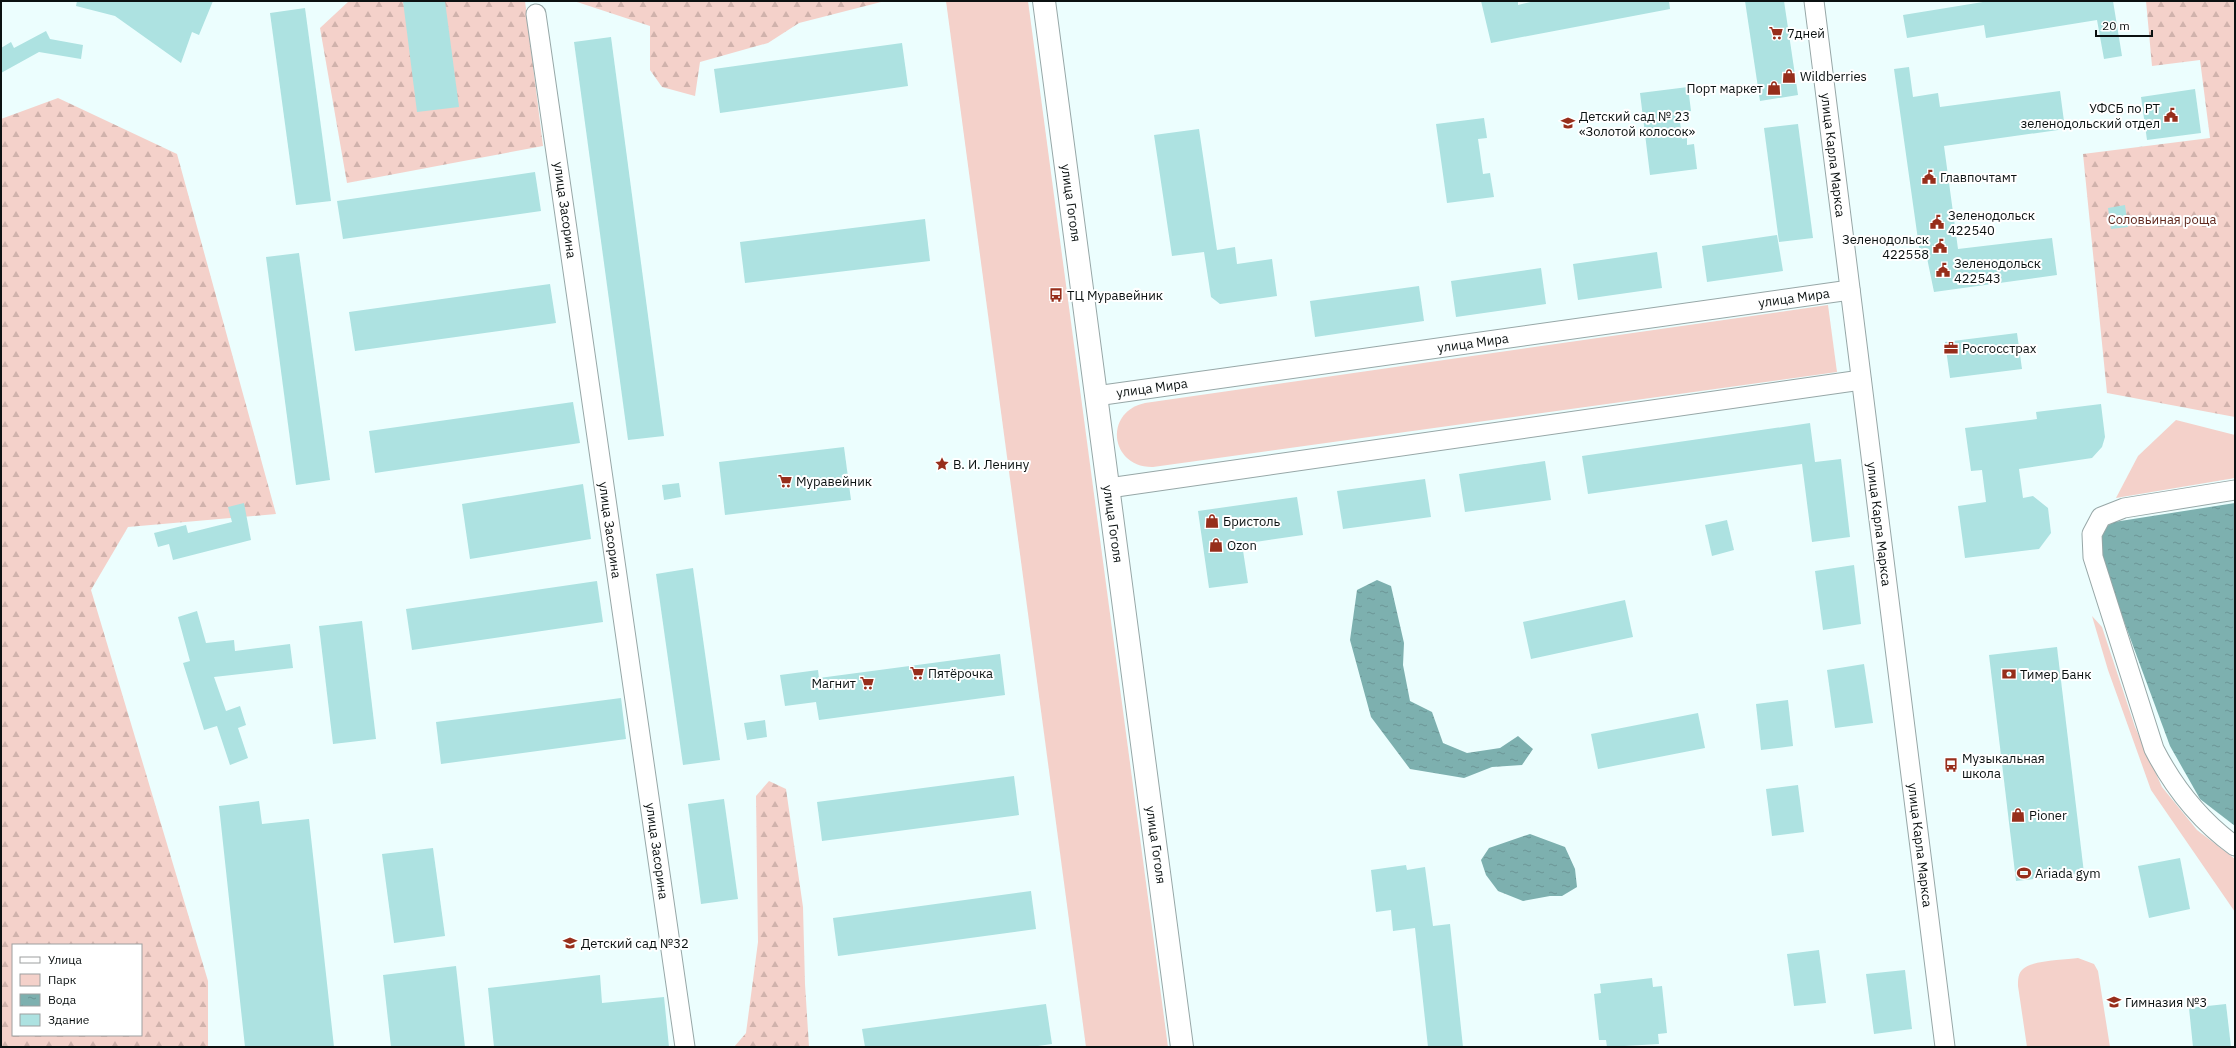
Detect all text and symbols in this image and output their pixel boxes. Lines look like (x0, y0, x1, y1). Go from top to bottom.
scale bar (2096, 12, 2152, 38)
text: 20 m (2102, 18, 2130, 33)
supermarket icon: 7дней (1768, 25, 1784, 41)
place label: 7дней (1787, 25, 1825, 42)
shop icon: Wildberries (1781, 68, 1797, 84)
place label: Wildberries (1800, 68, 1867, 85)
place label: Порт маркет (1687, 80, 1763, 97)
shop icon: Порт маркет (1766, 80, 1782, 96)
street label: улица Карла Маркса (1817, 92, 1849, 218)
place label: УФСБ по РТ зеленодольский отдел (2021, 100, 2161, 132)
public building icon: УФСБ по РТ зеленодольский отдел (2163, 107, 2179, 123)
place label: Детский сад № 23 «Золотой колосок» (1579, 108, 1696, 140)
school or university icon: Детский сад № 23 «Золотой колосок» (1560, 115, 1576, 131)
street label: улица Засорина (550, 161, 580, 259)
street label: улица Гоголя (1057, 163, 1085, 243)
public building icon: Главпочтамт (1921, 169, 1937, 185)
place label: Главпочтамт (1940, 169, 2017, 186)
place label: Зеленодольск 422540 (1948, 207, 2035, 239)
park label: Соловьиная роща (2108, 211, 2216, 228)
public building icon: Зеленодольск 422540 (1929, 214, 1945, 230)
place label: Зеленодольск 422558 (1842, 231, 1929, 263)
public building icon: Зеленодольск 422558 (1932, 238, 1948, 254)
place label: Зеленодольск 422543 (1954, 255, 2041, 287)
public building icon: Зеленодольск 422543 (1935, 262, 1951, 278)
street label: улица Мира (1757, 285, 1831, 311)
bus stop icon: ТЦ Муравейник (1048, 287, 1064, 303)
place label: ТЦ Муравейник (1067, 287, 1163, 304)
street label: улица Мира (1436, 330, 1510, 356)
office icon: Росгосстрах (1943, 340, 1959, 356)
place label: Росгосстрах (1962, 340, 2037, 357)
street label: улица Мира (1115, 375, 1189, 401)
place icon: В. И. Ленину (934, 456, 950, 472)
place label: В. И. Ленину (953, 456, 1030, 473)
street label: улица Карла Маркса (1863, 461, 1895, 587)
supermarket icon: Муравейник (777, 473, 793, 489)
place label: Муравейник (796, 473, 872, 490)
street label: улица Засорина (595, 481, 625, 579)
street label: улица Гоголя (1099, 484, 1127, 564)
shop icon: Бристоль (1204, 513, 1220, 529)
place label: Бристоль (1223, 513, 1281, 530)
shop icon: Ozon (1208, 537, 1224, 553)
place label: Ozon (1227, 537, 1257, 554)
supermarket icon: Пятёрочка (909, 665, 925, 681)
place label: Пятёрочка (928, 665, 993, 682)
bank icon: Тимер Банк (2001, 666, 2017, 682)
place label: Тимер Банк (2020, 666, 2091, 683)
place label: Магнит (811, 675, 856, 692)
supermarket icon: Магнит (859, 675, 875, 691)
place label: Музыкальная школа (1962, 750, 2045, 782)
bus stop icon: Музыкальная школа (1943, 757, 1959, 773)
street label: улица Карла Маркса (1904, 782, 1936, 908)
street label: улица Засорина (642, 802, 672, 900)
street label: улица Гоголя (1142, 805, 1170, 885)
shop icon: Pioner (2010, 807, 2026, 823)
place label: Pioner (2029, 807, 2067, 824)
sports icon: Ariada gym (2016, 865, 2032, 881)
place label: Ariada gym (2035, 865, 2101, 882)
school or university icon: Детский сад №32 (562, 935, 578, 951)
place label: Детский сад №32 (581, 935, 689, 952)
legend (12, 944, 142, 1036)
text: Улица (48, 952, 82, 967)
text: Парк (48, 972, 77, 987)
text: Вода (48, 992, 77, 1007)
school or university icon: Гимназия №3 (2106, 994, 2122, 1010)
place label: Гимназия №3 (2125, 994, 2207, 1011)
text: Здание (48, 1012, 90, 1027)

